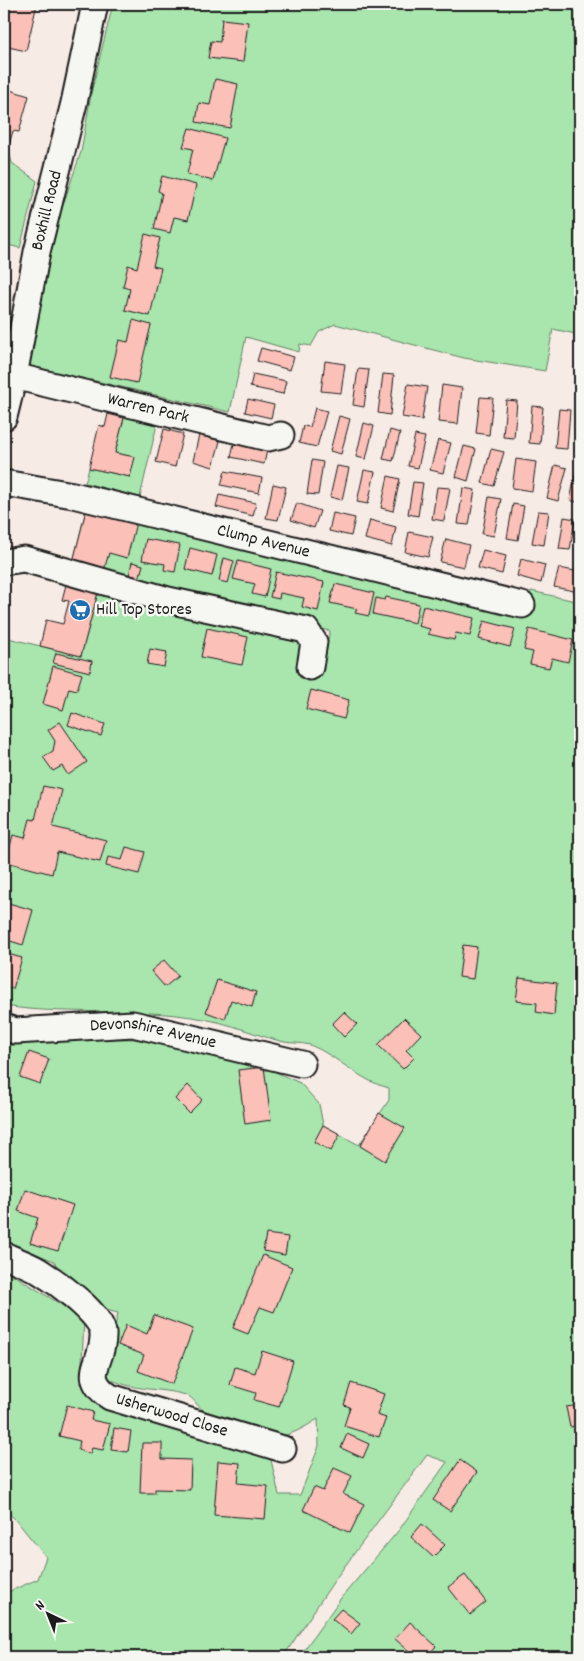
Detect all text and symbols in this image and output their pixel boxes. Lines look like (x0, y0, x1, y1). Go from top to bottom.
street label: Boxhill Road (25, 168, 69, 253)
street label: Warren Park (105, 387, 191, 431)
street label: Clump Avenue (214, 518, 313, 565)
supermarket icon: Hill Top Stores (68, 598, 92, 622)
place label: Hill Top Stores (96, 598, 192, 623)
street label: Devonshire Avenue (89, 1011, 219, 1056)
street label: Usherwood Close (112, 1387, 231, 1444)
north arrow (22, 1588, 72, 1638)
text: N (31, 1596, 50, 1616)

